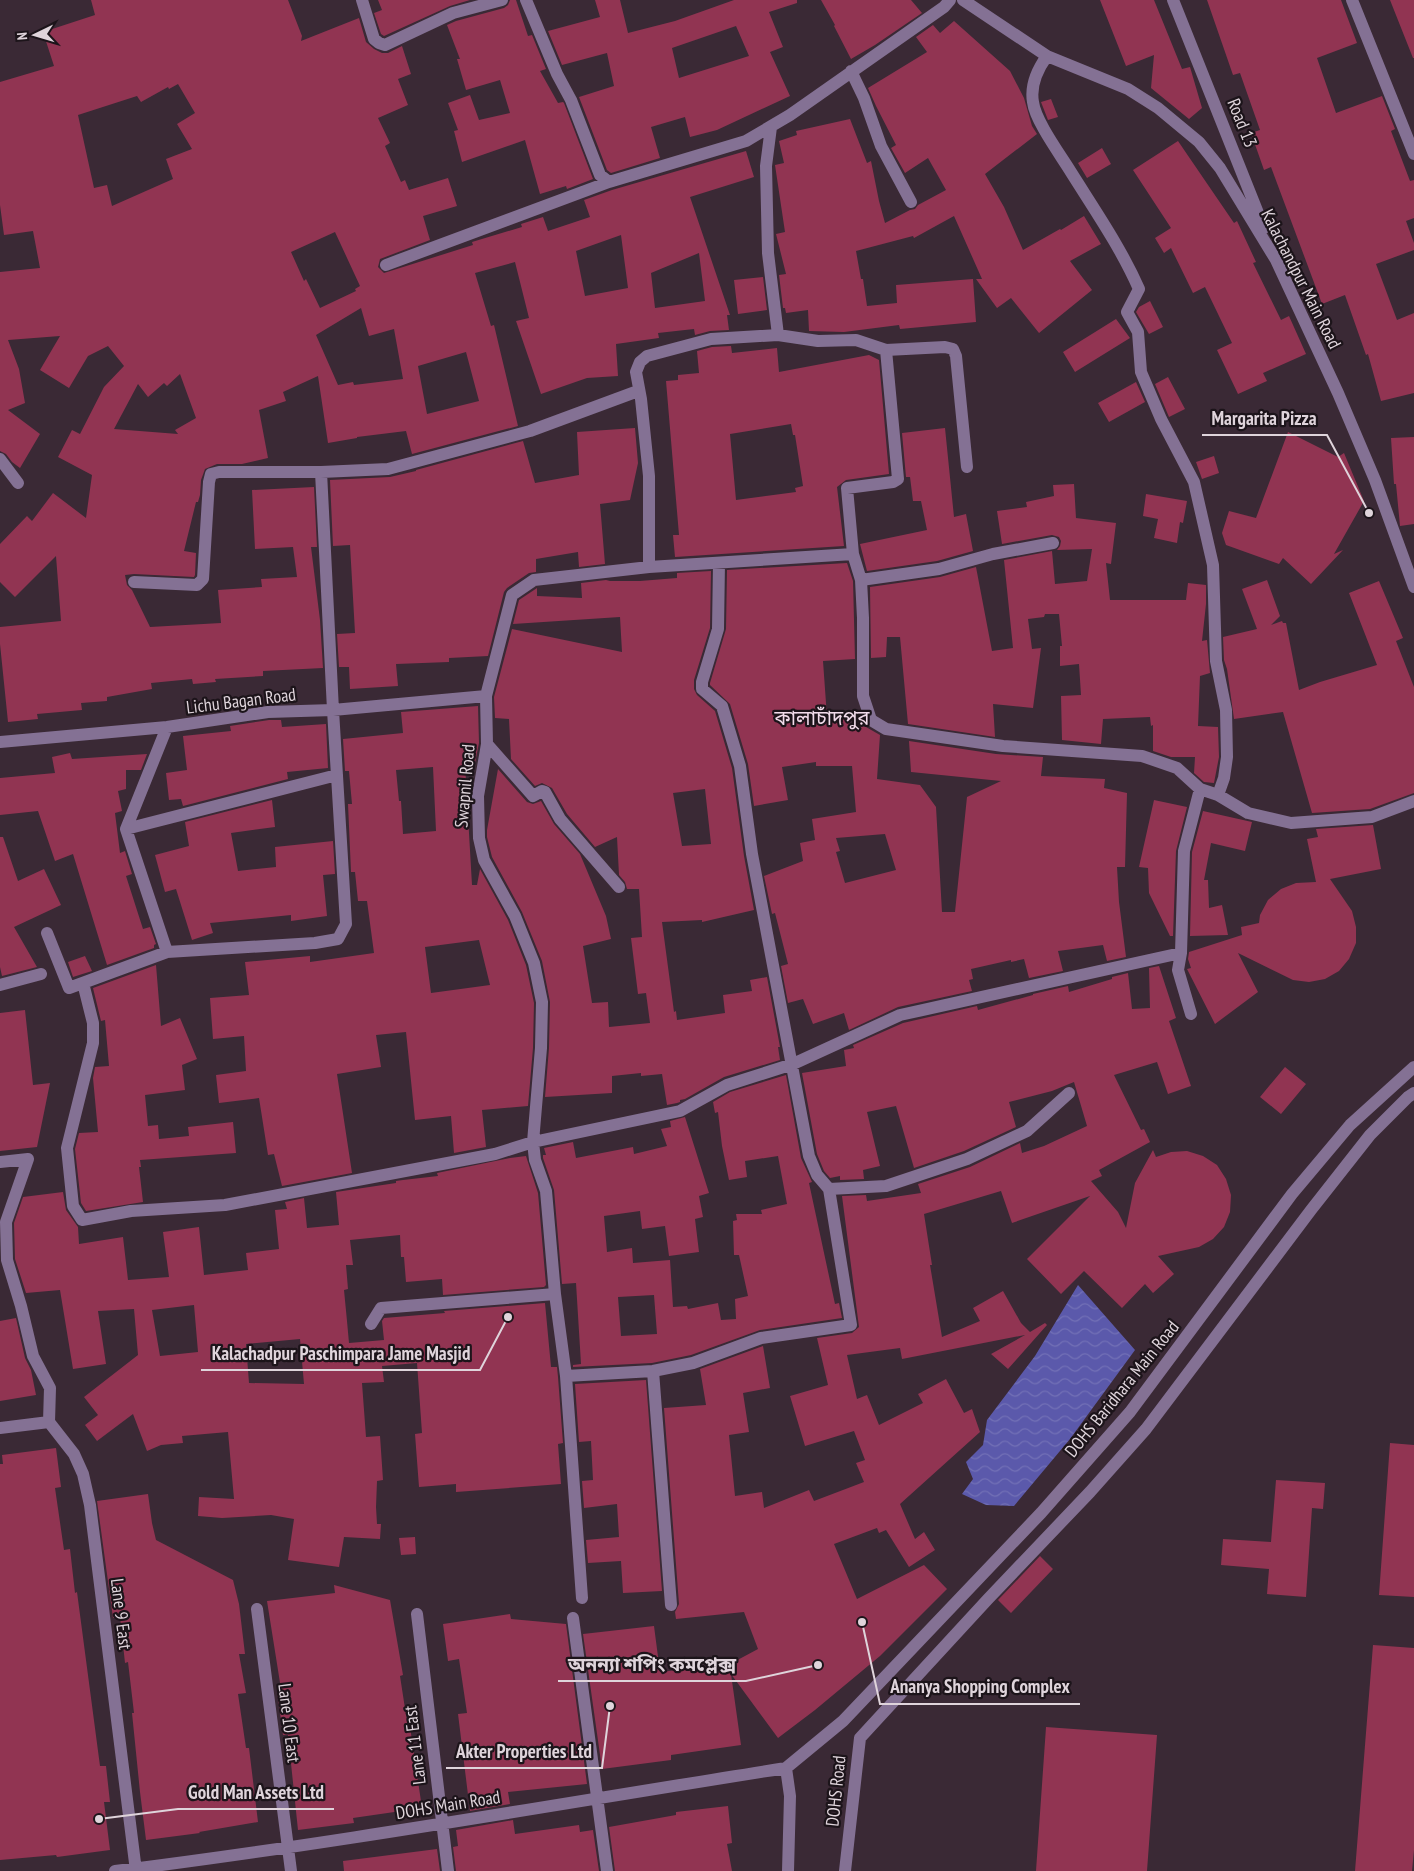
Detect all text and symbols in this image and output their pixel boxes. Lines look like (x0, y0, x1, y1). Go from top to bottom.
north arrow (10, 10, 60, 60)
text: N (13, 32, 31, 41)
street label: Road 13 (1222, 95, 1263, 151)
street label: Kalachandpur Main Road (1256, 205, 1347, 352)
callout: Margarita Pizza (1202, 401, 1327, 435)
text: Margarita Pizza (1211, 406, 1317, 430)
street label: Lichu Bagan Road (185, 682, 297, 719)
district label: কালাচাঁদপুর (774, 705, 870, 731)
street label: Swapnil Road (449, 743, 480, 829)
street label: DOHS Baridhara Main Road (1060, 1316, 1184, 1462)
callout: Kalachadpur Paschimpara Jame Masjid (201, 1336, 480, 1370)
text: Kalachadpur Paschimpara Jame Masjid (212, 1341, 470, 1365)
street label: Lane 9 East (106, 1577, 137, 1651)
callout: অনন্যা শপিং কমপ্লেক্স (558, 1647, 746, 1681)
text: অনন্যা শপিং কমপ্লেক্স (567, 1652, 737, 1676)
callout: Ananya Shopping Complex (880, 1670, 1080, 1704)
text: Ananya Shopping Complex (889, 1674, 1070, 1698)
street label: Lane 10 East (273, 1682, 306, 1764)
street label: Lane 11 East (398, 1704, 431, 1786)
callout: Akter Properties Ltd (446, 1734, 602, 1768)
text: Akter Properties Ltd (455, 1739, 592, 1763)
street label: DOHS Road (820, 1754, 851, 1828)
callout: Gold Man Assets Ltd (178, 1775, 334, 1809)
text: Gold Man Assets Ltd (188, 1780, 324, 1804)
street label: DOHS Main Road (394, 1785, 502, 1824)

